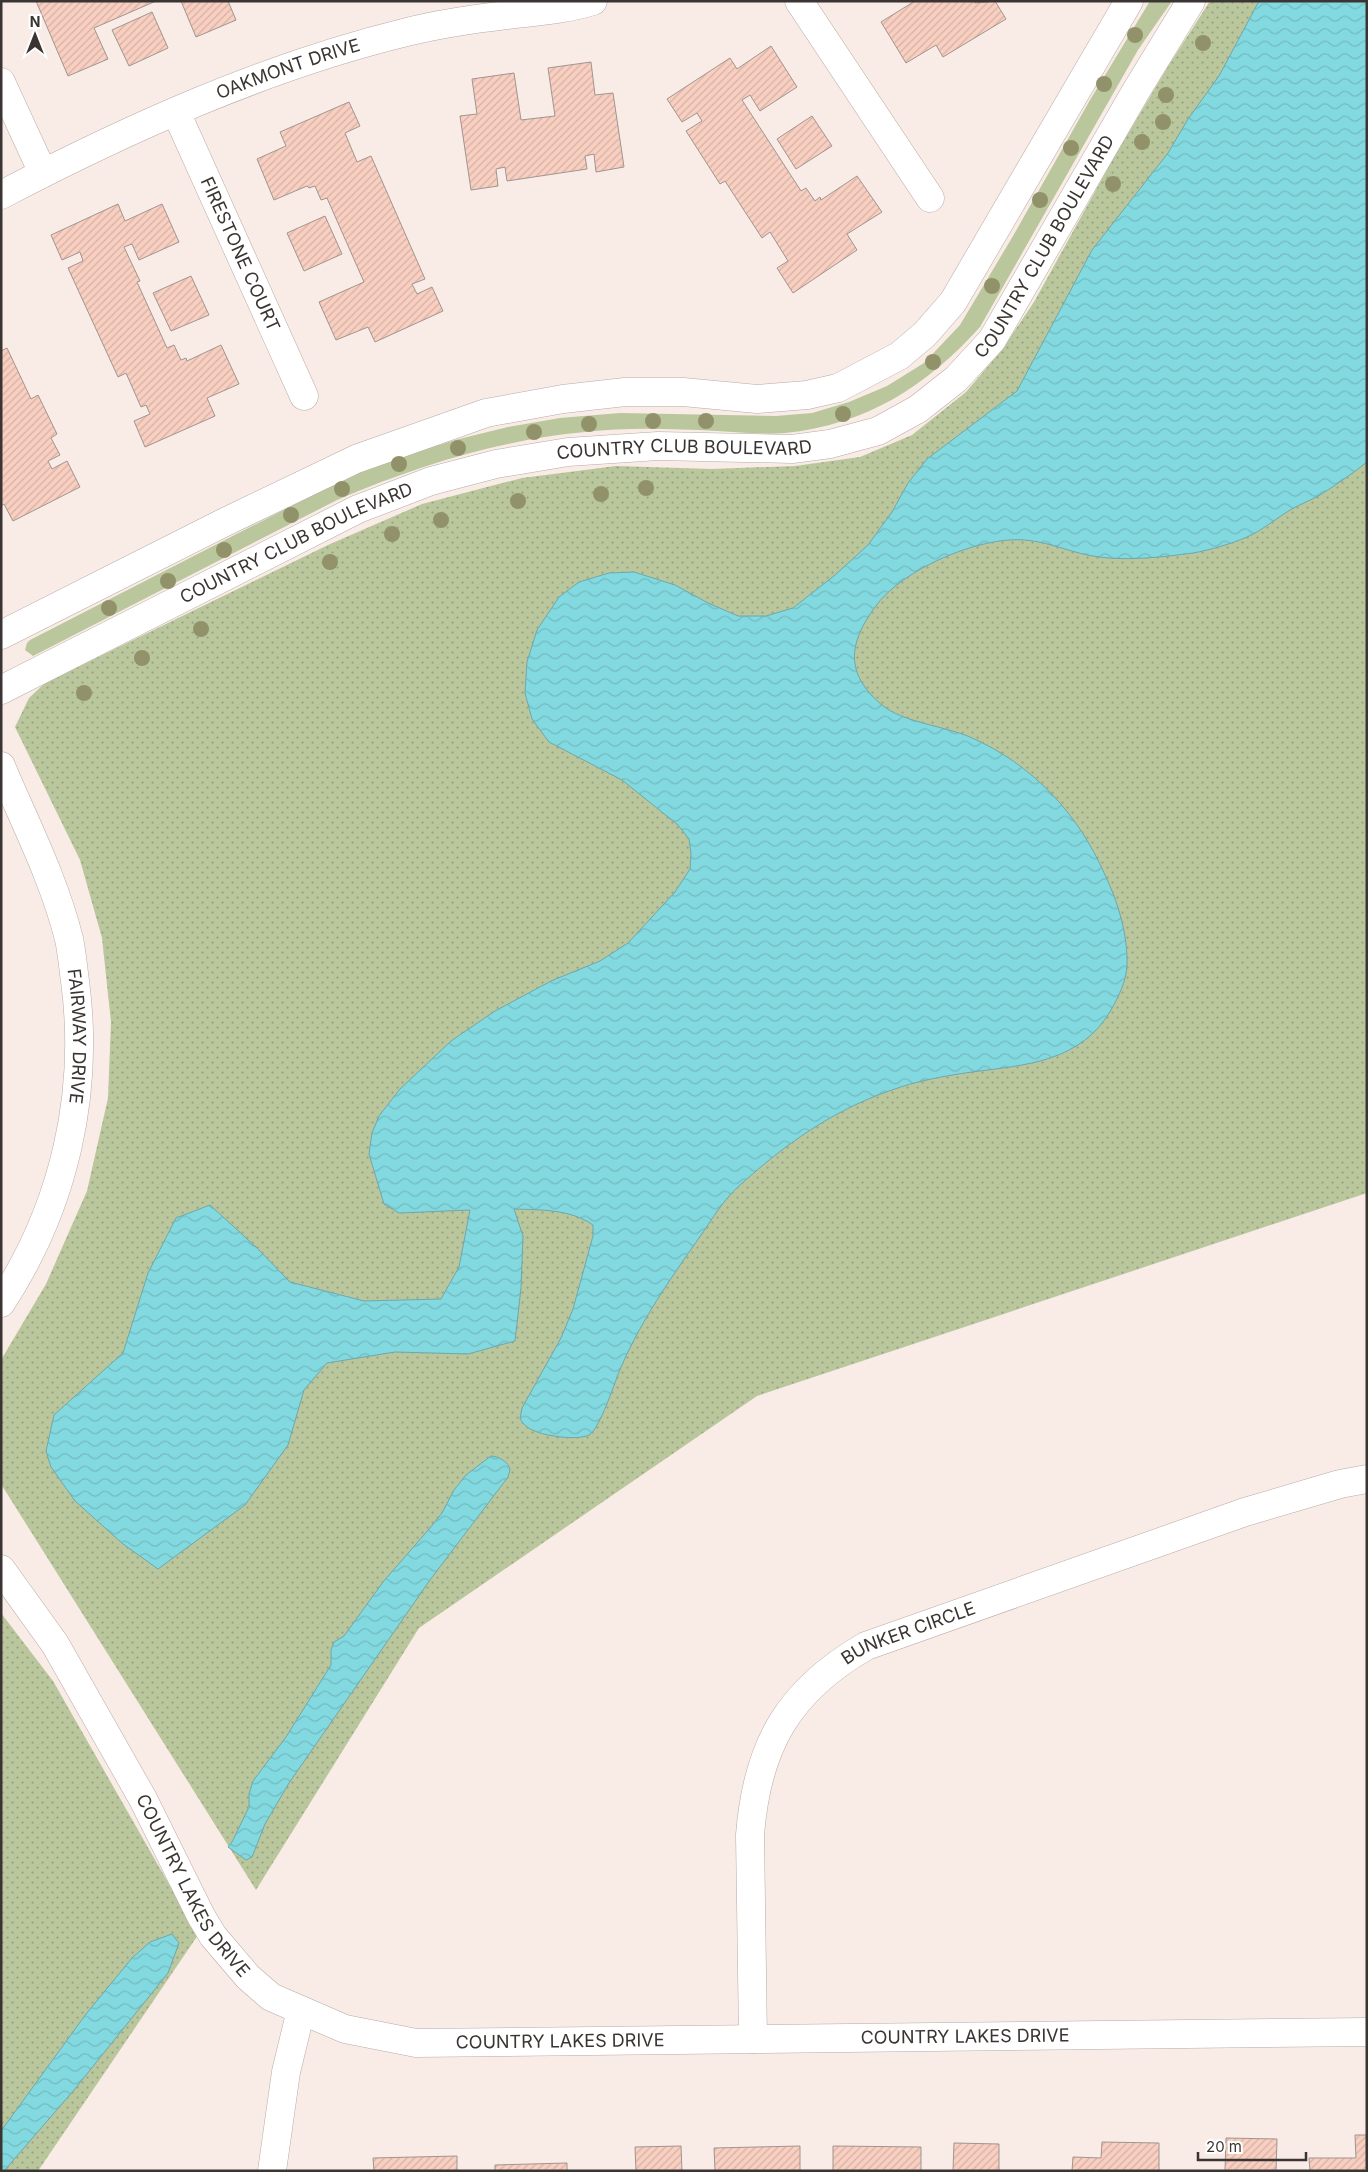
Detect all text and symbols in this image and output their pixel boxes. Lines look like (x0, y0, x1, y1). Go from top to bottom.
north arrow (10, 10, 60, 60)
text: N (30, 13, 40, 30)
street label: OAKMONT DRIVE (213, 34, 362, 103)
street label: COUNTRY CLUB BOULEVARD (970, 131, 1118, 362)
street label: FIRESTONE COURT (197, 173, 285, 335)
street label: COUNTRY CLUB BOULEVARD (555, 435, 813, 464)
street label: COUNTRY CLUB BOULEVARD (176, 478, 415, 608)
street label: FAIRWAY DRIVE (63, 967, 90, 1105)
street label: BUNKER CIRCLE (837, 1597, 978, 1669)
street label: COUNTRY LAKES DRIVE (132, 1790, 254, 1981)
street label: COUNTRY LAKES DRIVE (861, 2024, 1070, 2048)
street label: COUNTRY LAKES DRIVE (456, 2029, 665, 2053)
scale bar (1198, 2130, 1306, 2162)
text: 20 m (1206, 2137, 1242, 2156)

